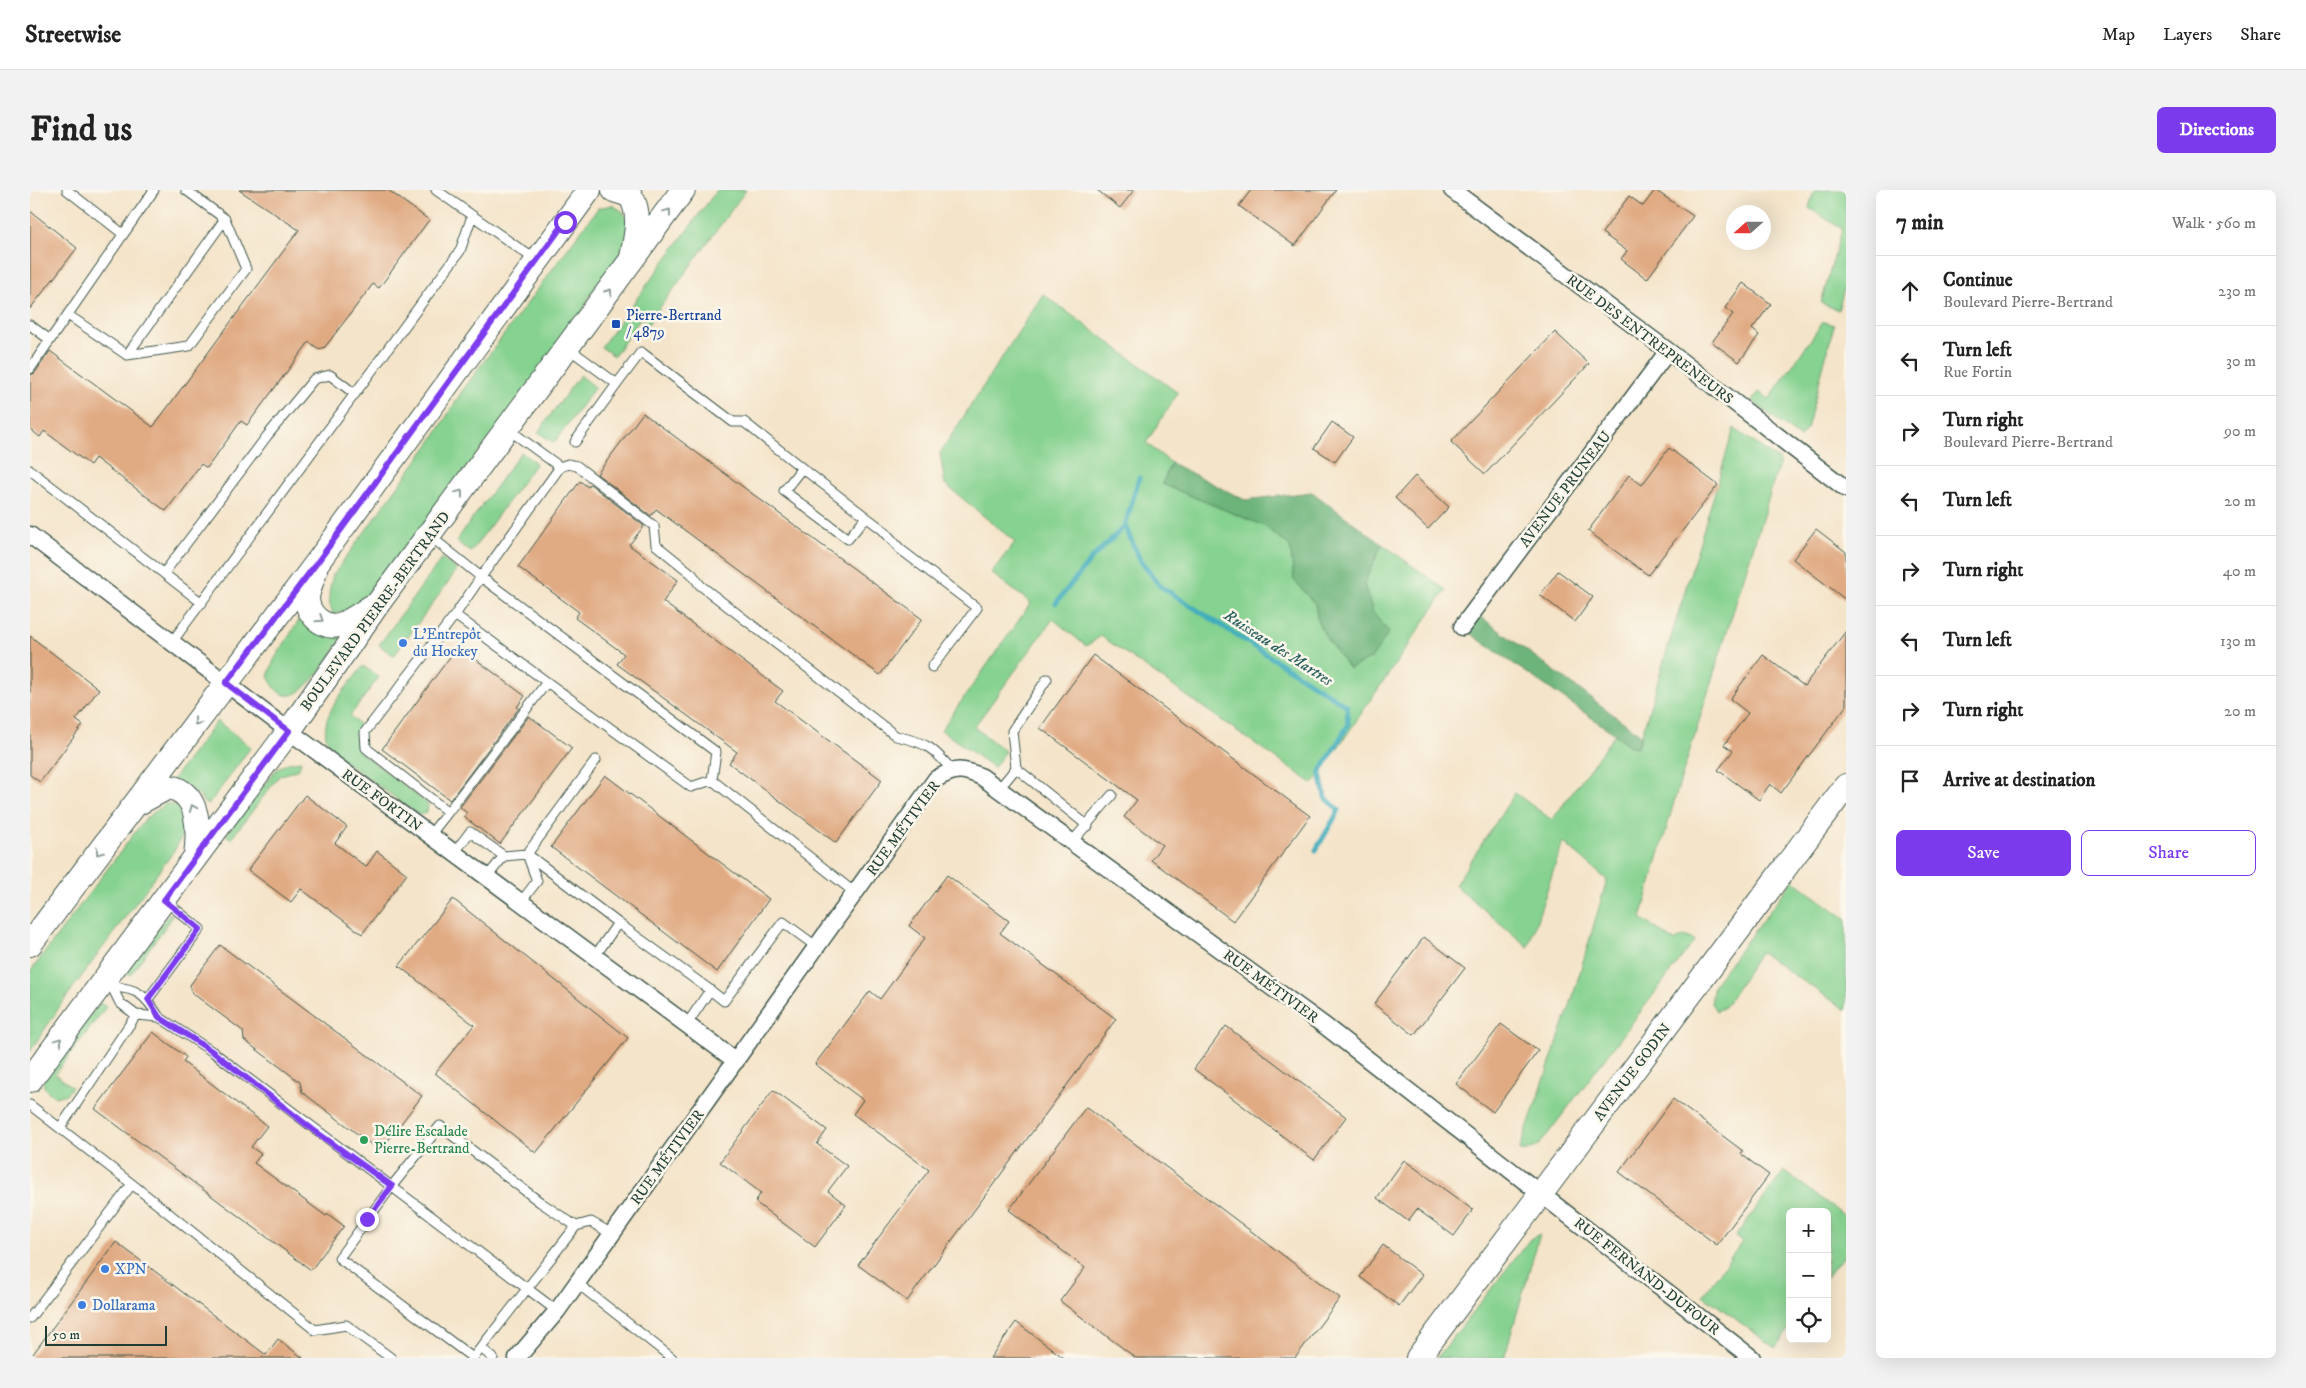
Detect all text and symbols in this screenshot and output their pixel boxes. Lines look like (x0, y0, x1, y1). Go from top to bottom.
text: Streetwise (25, 20, 121, 50)
text: Map (2102, 24, 2135, 46)
text: Layers (2163, 24, 2212, 46)
text: Share (2240, 24, 2281, 46)
button: Directions (2157, 107, 2276, 153)
text: Find us (30, 108, 132, 152)
north arrow (1726, 205, 1771, 250)
one-way arrow (661, 208, 671, 217)
text: 7 min (1896, 210, 1944, 236)
route start (554, 211, 577, 234)
text: Walk · 560 m (2172, 213, 2256, 233)
text: Continue (1943, 269, 2013, 292)
street label: RUE DES ENTREPRENEURS (1562, 270, 1737, 409)
icon: ahead (1896, 277, 1924, 305)
text: 230 m (2218, 281, 2256, 301)
one-way arrow (603, 288, 612, 298)
text: Boulevard Pierre-Bertrand (1943, 292, 2113, 312)
place label: Pierre-Bertrand / 4879 (626, 306, 722, 342)
marker: Pierre-Bertrand / 4879 (610, 318, 622, 330)
text: Turn left (1943, 339, 2012, 362)
icon: left (1896, 347, 1924, 375)
text: 30 m (2226, 351, 2256, 371)
text: Rue Fortin (1943, 362, 2012, 382)
text: Turn right (1943, 409, 2023, 432)
icon: right (1896, 417, 1924, 445)
text: 90 m (2224, 421, 2256, 441)
street label: AVENUE PRUNEAU (1515, 427, 1616, 551)
text: Boulevard Pierre-Bertrand (1943, 432, 2113, 452)
icon: left (1896, 487, 1924, 515)
one-way arrow (454, 489, 463, 499)
text: Turn left (1943, 489, 2012, 512)
text: 20 m (2224, 491, 2256, 511)
street label: BOULEVARD PIERRE-BERTRAND (296, 508, 454, 715)
icon: right (1896, 557, 1924, 585)
text: Turn right (1943, 559, 2023, 582)
text: 40 m (2223, 561, 2256, 581)
water label: Ruisseau des Martres (1220, 605, 1338, 691)
one-way arrow (315, 613, 324, 623)
place label: L'Entrepôt du Hockey (413, 625, 481, 661)
icon: left (1896, 627, 1924, 655)
text: Turn left (1943, 629, 2012, 652)
text: 130 m (2220, 631, 2256, 651)
marker: L'Entrepôt du Hockey (397, 637, 409, 649)
icon: right (1896, 697, 1924, 725)
text: Turn right (1943, 699, 2023, 722)
text: 20 m (2224, 701, 2256, 721)
one-way arrow (194, 716, 202, 725)
street label: RUE FORTIN (338, 765, 426, 836)
icon: arrive (1896, 767, 1924, 795)
text: Arrive at destination (1943, 769, 2095, 792)
street label: RUE MÉTIVIER (862, 777, 944, 880)
one-way arrow (189, 805, 199, 813)
button: Save (1896, 830, 2071, 876)
button: Share (2081, 830, 2256, 876)
one-way arrow (96, 846, 105, 856)
street label: RUE MÉTIVIER (1219, 945, 1322, 1027)
street label: AVENUE GODIN (1589, 1020, 1675, 1125)
one-way arrow (53, 1037, 62, 1047)
street label: RUE MÉTIVIER (626, 1106, 708, 1209)
place label: Délire Escalade Pierre-Bertrand (374, 1122, 470, 1158)
marker: Délire Escalade Pierre-Bertrand (358, 1134, 370, 1146)
route end (356, 1208, 379, 1231)
map controls (1786, 1208, 1831, 1343)
button: + (1786, 1208, 1831, 1253)
street label: RUE FERNAND-DUFOUR (1570, 1213, 1724, 1339)
button: − (1786, 1253, 1831, 1298)
place label: XPN (115, 1260, 147, 1279)
marker: XPN (99, 1263, 111, 1275)
place label: Dollarama (92, 1296, 156, 1315)
button: locate (1786, 1298, 1831, 1343)
marker: Dollarama (76, 1299, 88, 1311)
scale bar (45, 1323, 168, 1346)
text: 50 m (52, 1326, 80, 1344)

